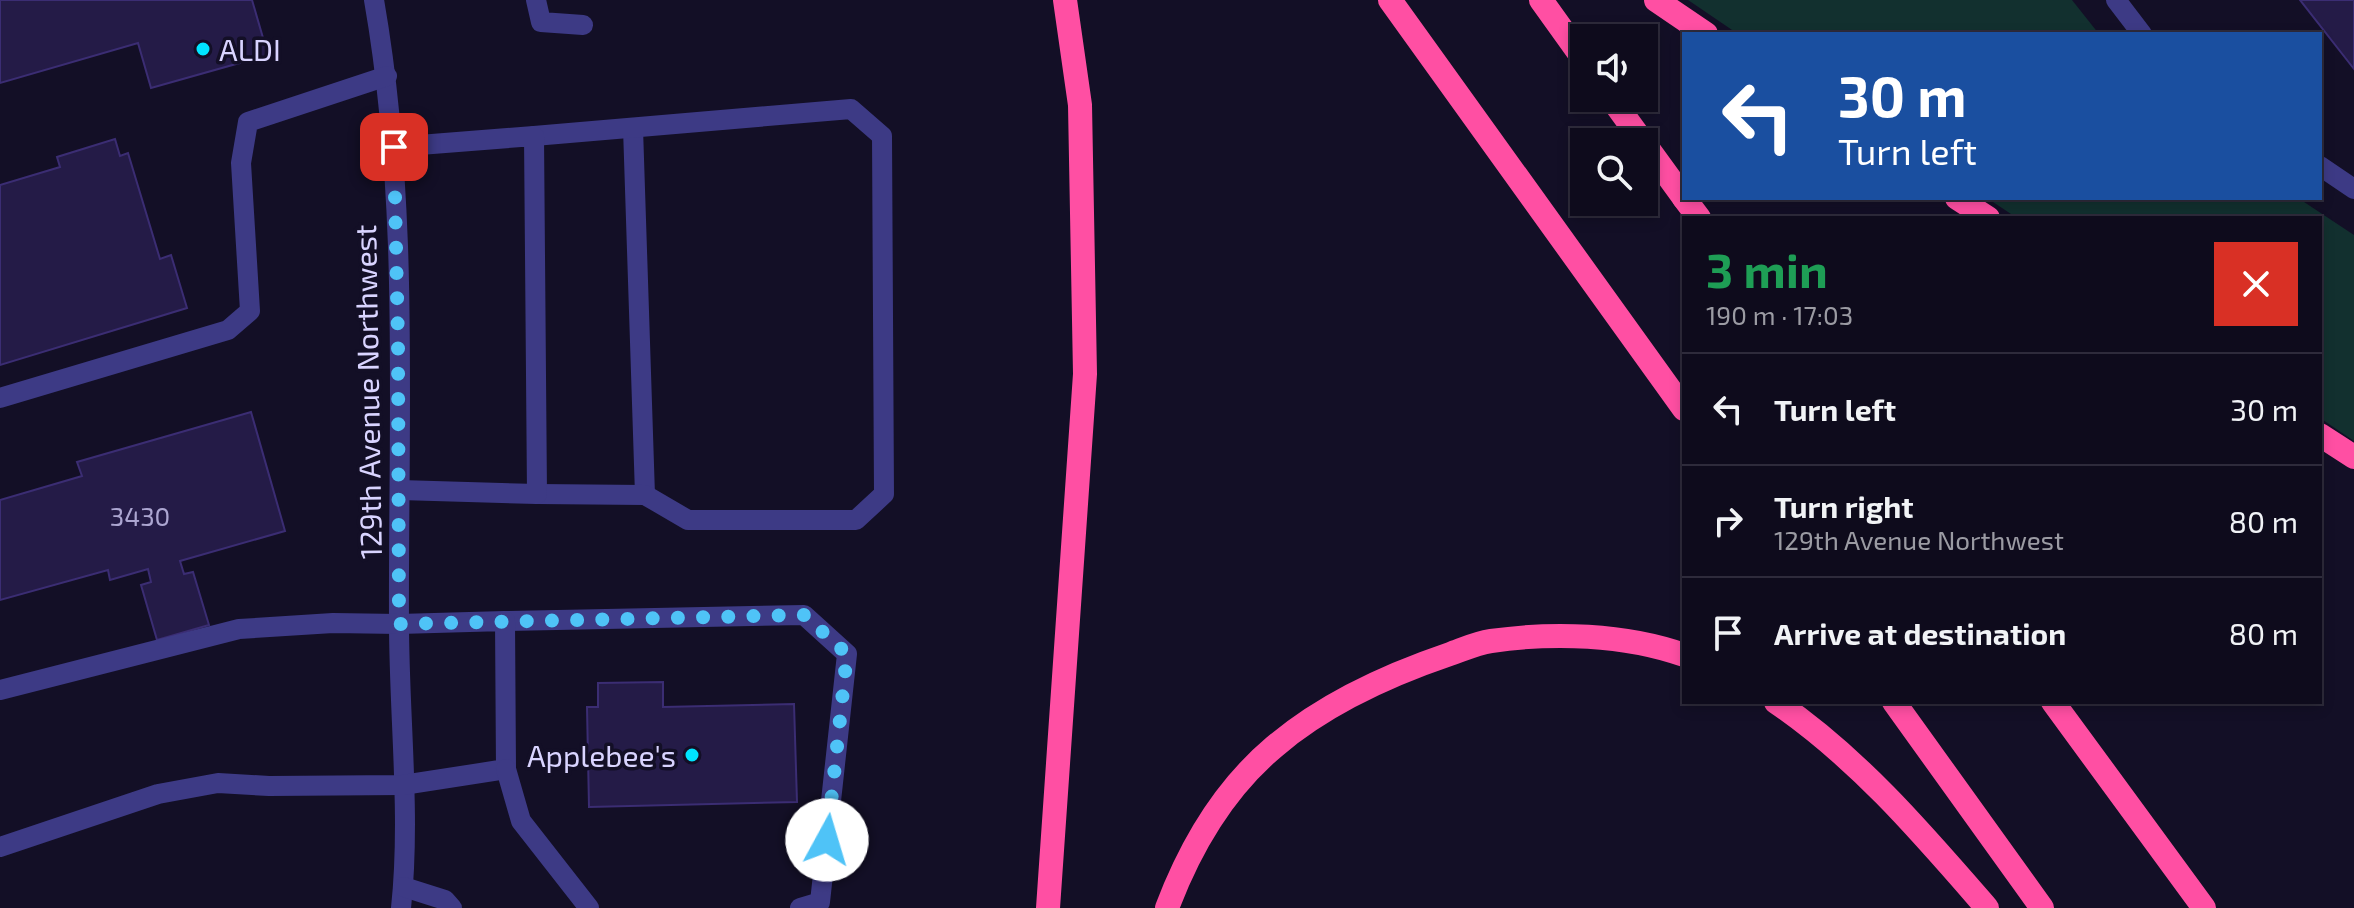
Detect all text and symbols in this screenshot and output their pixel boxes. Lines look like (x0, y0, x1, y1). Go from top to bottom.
map controls (1570, 24, 1658, 216)
button: sound (1570, 24, 1658, 112)
place label: ALDI (219, 31, 281, 67)
marker: ALDI (194, 40, 212, 58)
text: 30 m (1838, 61, 1967, 128)
icon: left (1706, 64, 1810, 168)
pin (360, 113, 428, 181)
icon: arrive (372, 125, 416, 169)
button: search (1570, 128, 1658, 216)
text: Turn left (1838, 129, 1977, 172)
street label: 129th Avenue Northwest (346, 224, 388, 560)
text: 3 min (1706, 240, 1828, 298)
button: close (2214, 242, 2298, 326)
text: 190 m · 17:03 (1706, 299, 1853, 330)
icon: left (1706, 387, 1750, 431)
text: Turn left (1774, 391, 1896, 427)
text: 30 m (2230, 391, 2298, 427)
text: Turn right (1774, 488, 1914, 524)
icon: right (1706, 499, 1750, 543)
house number: 3430 (110, 500, 170, 531)
text: 80 m (2229, 503, 2298, 539)
text: 129th Avenue Northwest (1774, 524, 2064, 555)
icon: arrive (1706, 611, 1750, 655)
text: Arrive at destination (1774, 615, 2066, 651)
text: 80 m (2229, 615, 2298, 651)
place label: Applebee's (527, 737, 676, 773)
marker: Applebee's (683, 746, 701, 764)
position arrow (785, 798, 869, 882)

